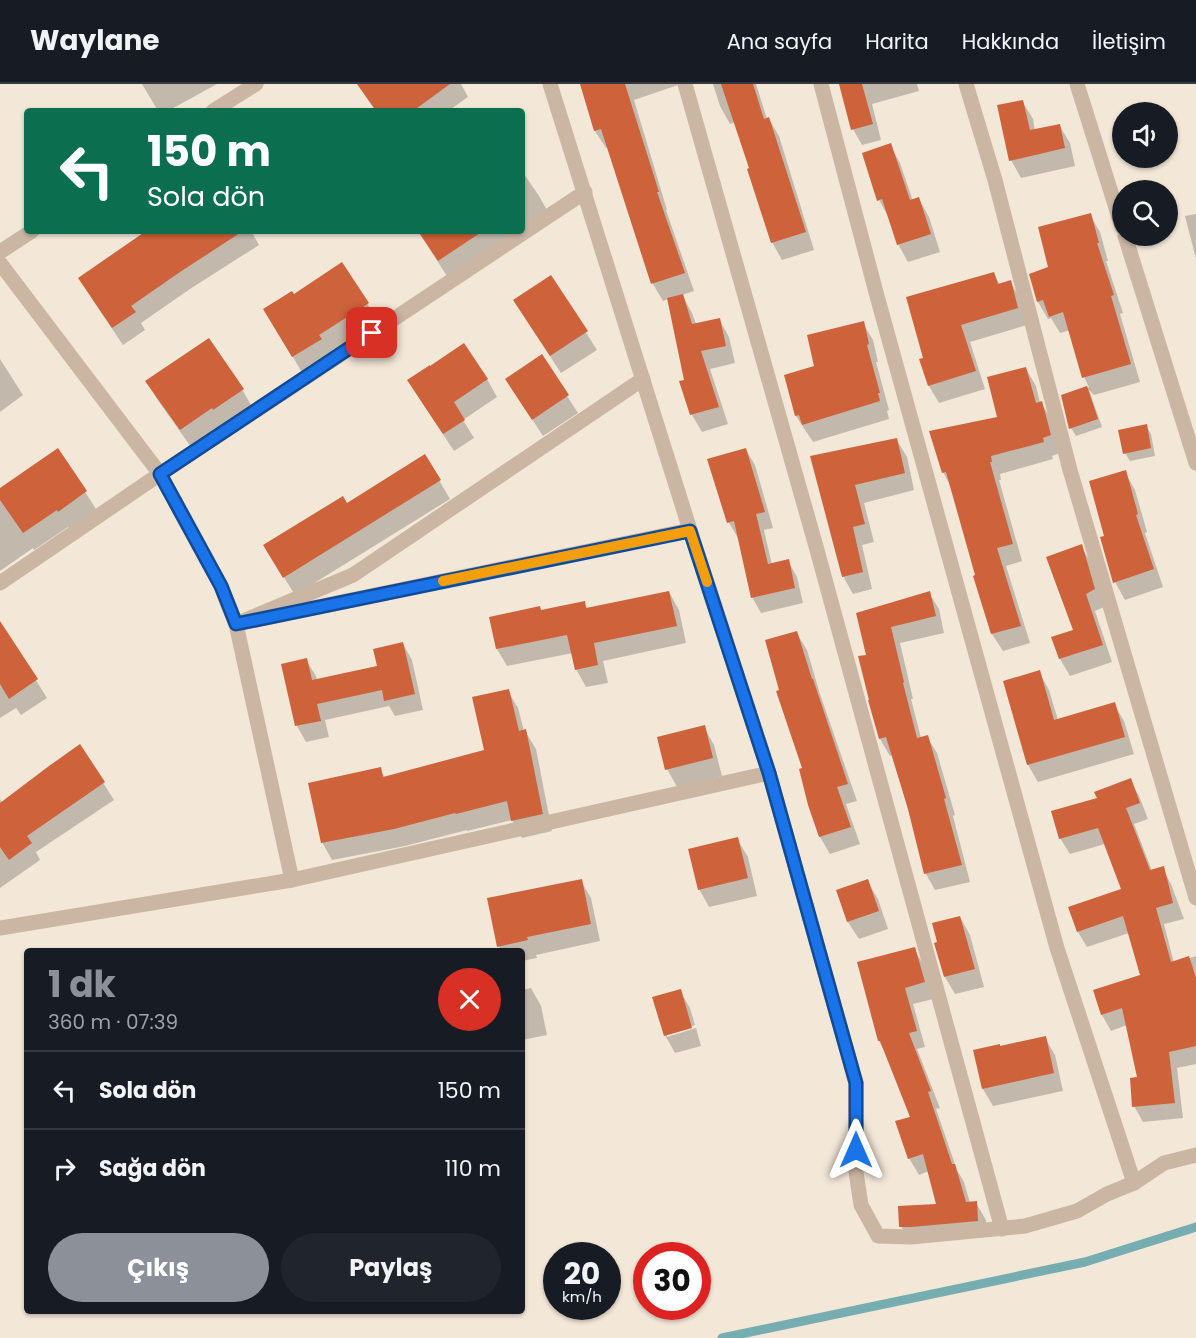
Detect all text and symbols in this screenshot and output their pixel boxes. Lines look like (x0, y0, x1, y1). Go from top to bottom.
text: Waylane (30, 21, 160, 60)
text: Ana sayfa (727, 27, 832, 56)
text: Harita (865, 27, 929, 56)
text: Hakkında (962, 27, 1059, 56)
text: İletişim (1092, 27, 1166, 56)
map controls (1112, 102, 1178, 246)
button: sound (1112, 102, 1178, 168)
text: 150 m (147, 122, 271, 181)
icon: left (48, 132, 126, 210)
text: Sola dön (147, 178, 265, 215)
button: search (1112, 180, 1178, 246)
pin (346, 307, 397, 358)
icon: arrive (355, 316, 388, 349)
text: 1 dk (48, 959, 116, 1010)
button: close (438, 968, 501, 1031)
text: 360 m · 07:39 (48, 1008, 178, 1036)
icon: left (48, 1074, 81, 1107)
text: Sola dön (99, 1075, 196, 1106)
text: 150 m (438, 1075, 501, 1106)
position arrow (824, 1118, 888, 1182)
icon: right (48, 1152, 81, 1185)
text: Sağa dön (99, 1153, 206, 1184)
text: 110 m (445, 1153, 501, 1184)
button: Çıkış (48, 1233, 269, 1302)
button: Paylaş (281, 1233, 501, 1302)
speed limit sign: 30 (633, 1242, 711, 1320)
text: 20 (564, 1252, 600, 1295)
text: km/h (562, 1286, 602, 1307)

